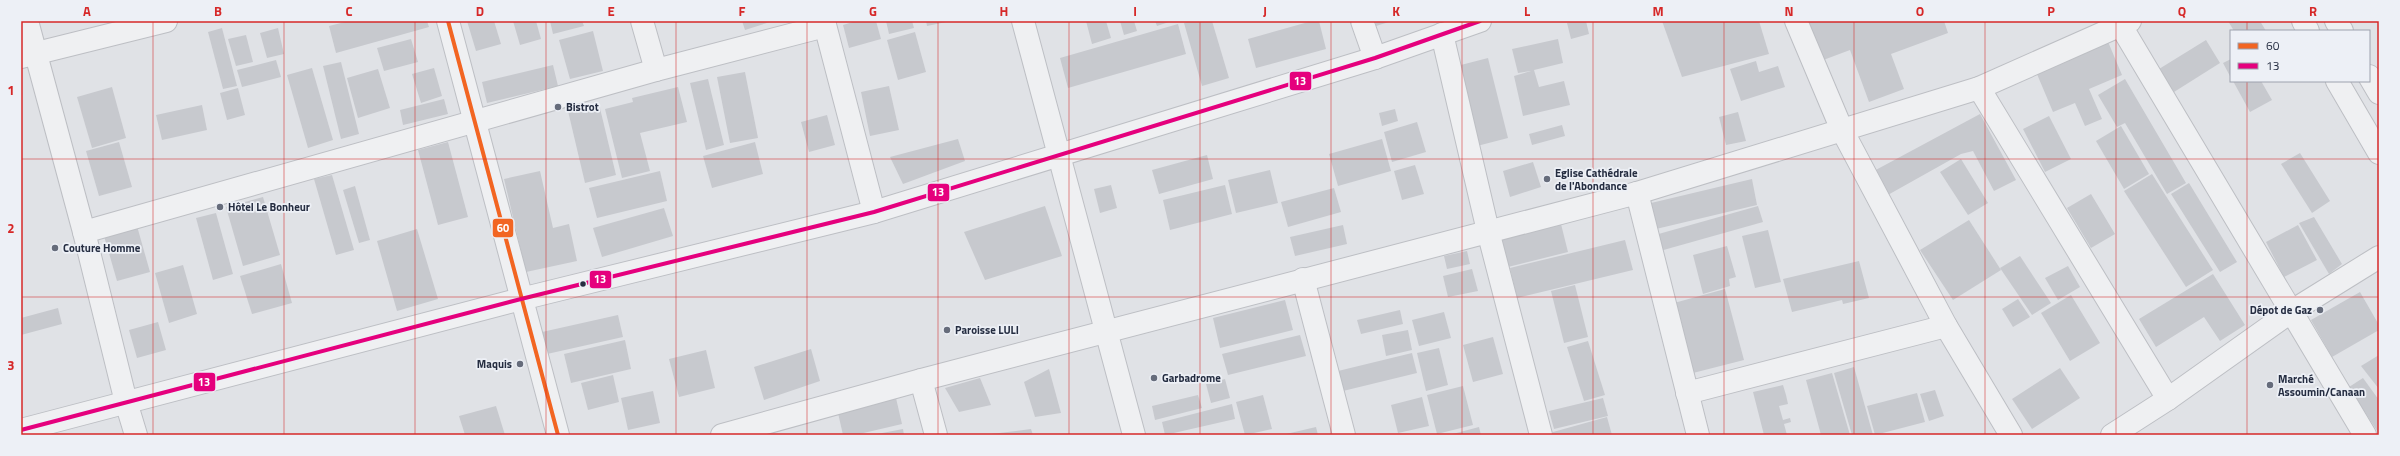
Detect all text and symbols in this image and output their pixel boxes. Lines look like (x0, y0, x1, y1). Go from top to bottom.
text: A (83, 1, 91, 21)
text: B (214, 1, 222, 21)
text: C (345, 1, 353, 21)
text: D (476, 1, 484, 21)
text: E (607, 1, 615, 21)
text: F (739, 1, 746, 21)
text: G (869, 1, 877, 21)
text: H (1000, 1, 1008, 21)
text: I (1133, 1, 1137, 21)
text: J (1263, 1, 1267, 21)
text: K (1392, 1, 1400, 21)
text: L (1524, 1, 1530, 21)
text: M (1652, 1, 1664, 21)
text: N (1784, 1, 1794, 21)
text: O (1916, 1, 1924, 21)
text: P (2047, 1, 2055, 21)
text: Q (2178, 1, 2186, 21)
text: R (2309, 1, 2317, 21)
legend (2230, 30, 2370, 82)
text: 60 (2266, 36, 2280, 55)
text: 13 (2266, 56, 2279, 75)
line badge: 13 (1289, 71, 1312, 91)
text: 13 (1294, 73, 1306, 89)
text: 1 (7, 80, 15, 100)
place label: Bistrot (566, 99, 599, 115)
marker: Bistrot (553, 102, 563, 112)
place label: Eglise Cathédrale de l'Abondance (1555, 165, 1638, 194)
marker: Eglise Cathédrale de l'Abondance (1542, 174, 1552, 184)
line badge: 13 (927, 183, 950, 202)
text: 13 (932, 184, 944, 200)
place label: Hôtel Le Bonheur (228, 199, 310, 215)
marker: Hôtel Le Bonheur (215, 202, 225, 212)
text: 2 (7, 218, 15, 238)
line badge: 60 (492, 218, 514, 238)
text: 60 (497, 220, 509, 236)
place label: Couture Homme (63, 240, 141, 256)
marker: Couture Homme (50, 243, 60, 253)
line badge: 13 (589, 270, 612, 289)
text: 13 (594, 271, 606, 287)
unlabelled marker (578, 279, 588, 289)
place label: Dépot de Gaz (2250, 302, 2312, 318)
marker: Dépot de Gaz (2315, 305, 2325, 315)
place label: Paroisse LULI (955, 322, 1019, 338)
marker: Paroisse LULI (942, 325, 952, 335)
text: 3 (7, 355, 15, 375)
place label: Maquis (477, 356, 512, 372)
marker: Maquis (515, 359, 525, 369)
place label: Garbadrome (1162, 370, 1221, 386)
place label: Marché Assoumin/Canaan (2278, 371, 2365, 400)
line badge: 13 (193, 372, 216, 392)
marker: Garbadrome (1149, 373, 1159, 383)
text: 13 (198, 374, 210, 390)
marker: Marché Assoumin/Canaan (2265, 380, 2275, 390)

